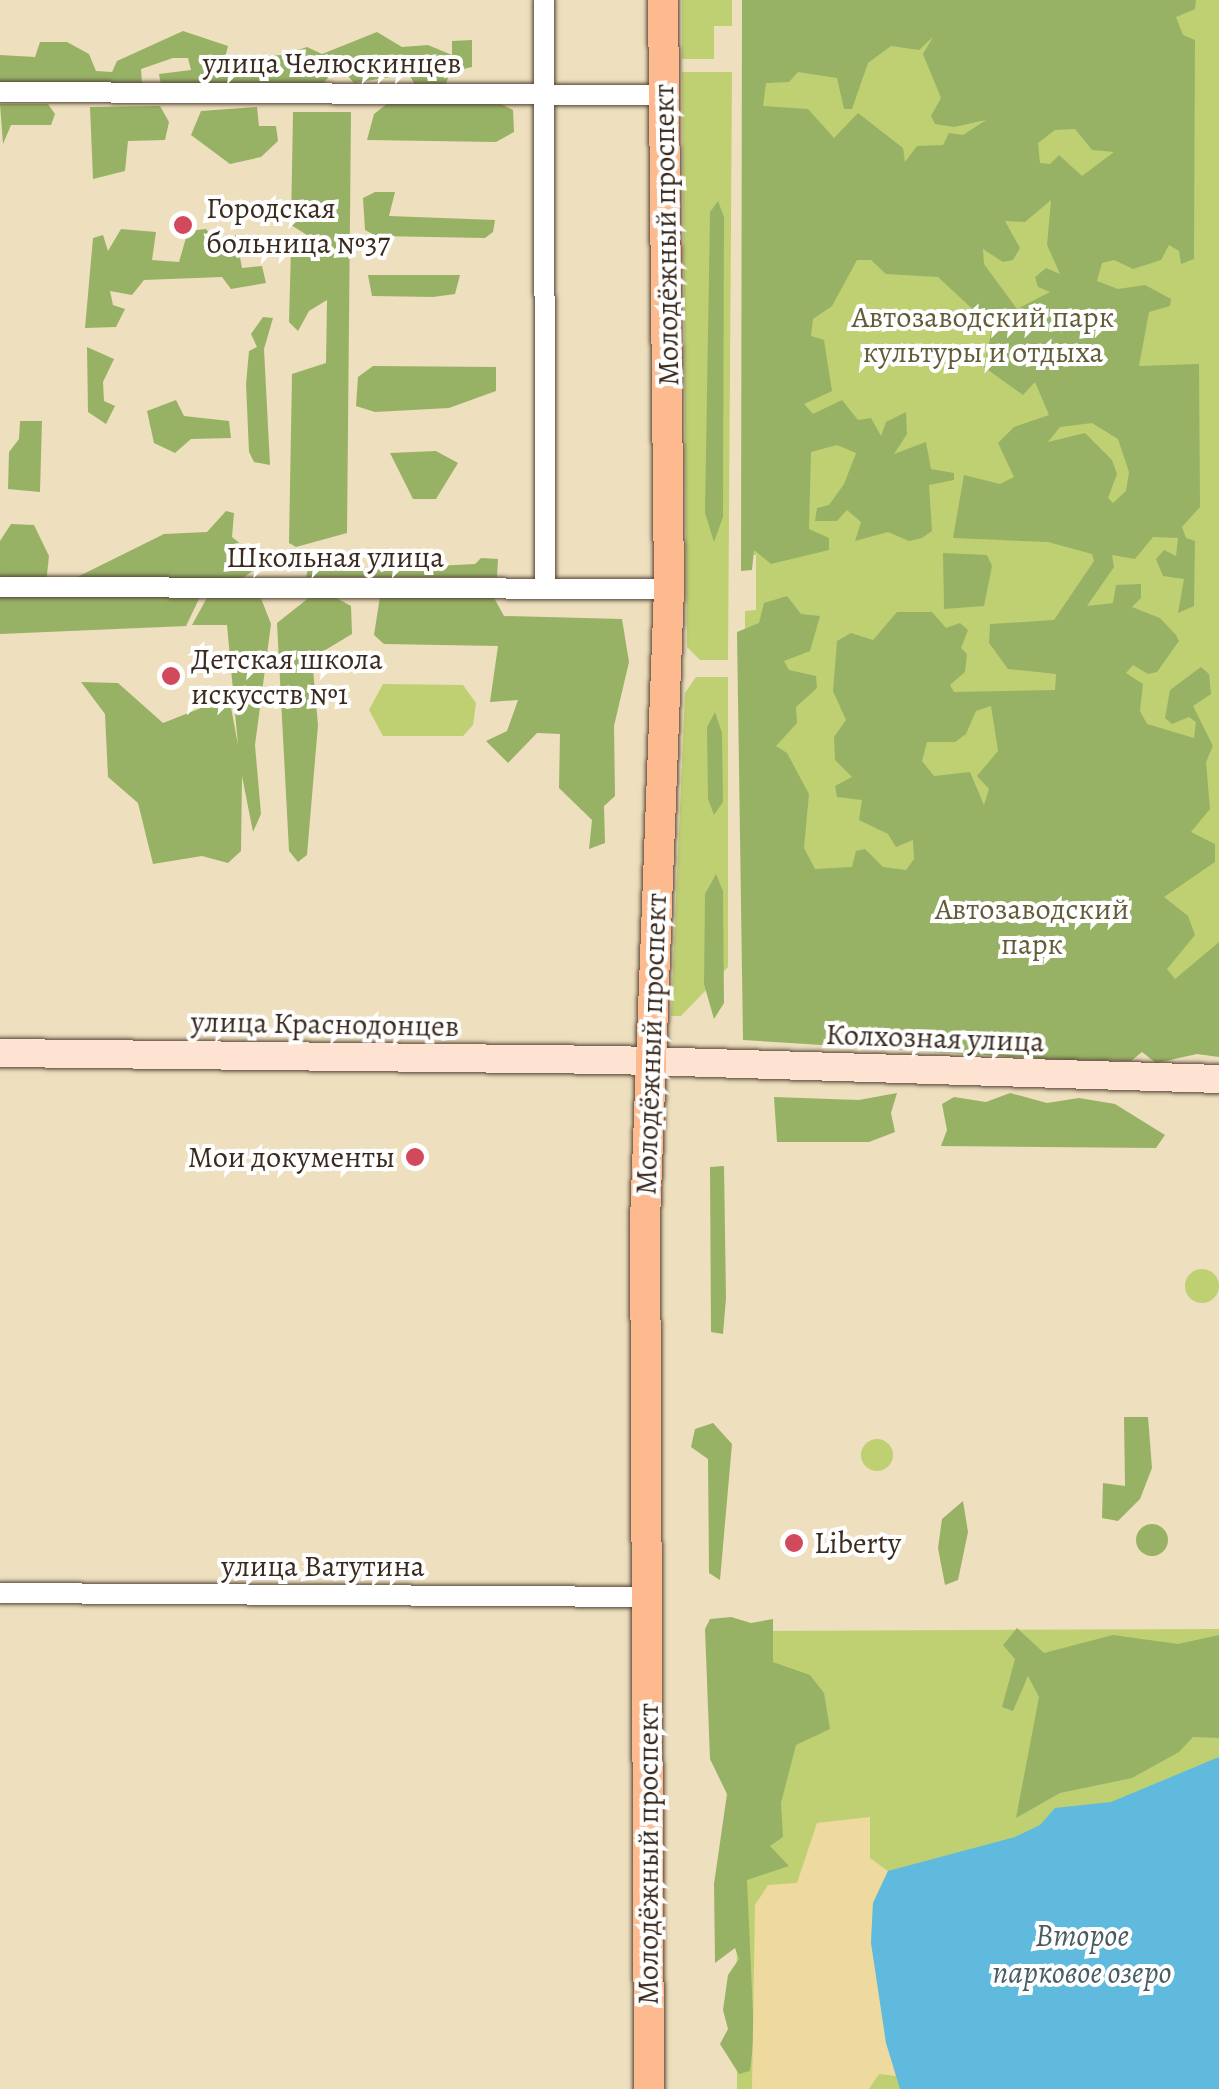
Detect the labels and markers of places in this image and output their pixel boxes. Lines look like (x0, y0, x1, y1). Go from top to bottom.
place label: Городская больница №37 (206, 190, 390, 260)
marker: Городская больница №37 (170, 212, 196, 238)
place label: Детская школа искусств №1 (191, 641, 383, 712)
marker: Детская школа искусств №1 (160, 665, 182, 687)
place label: Мои документы (188, 1139, 395, 1175)
marker: Мои документы (404, 1146, 426, 1168)
place label: Liberty (814, 1525, 901, 1561)
marker: Liberty (783, 1532, 805, 1554)

